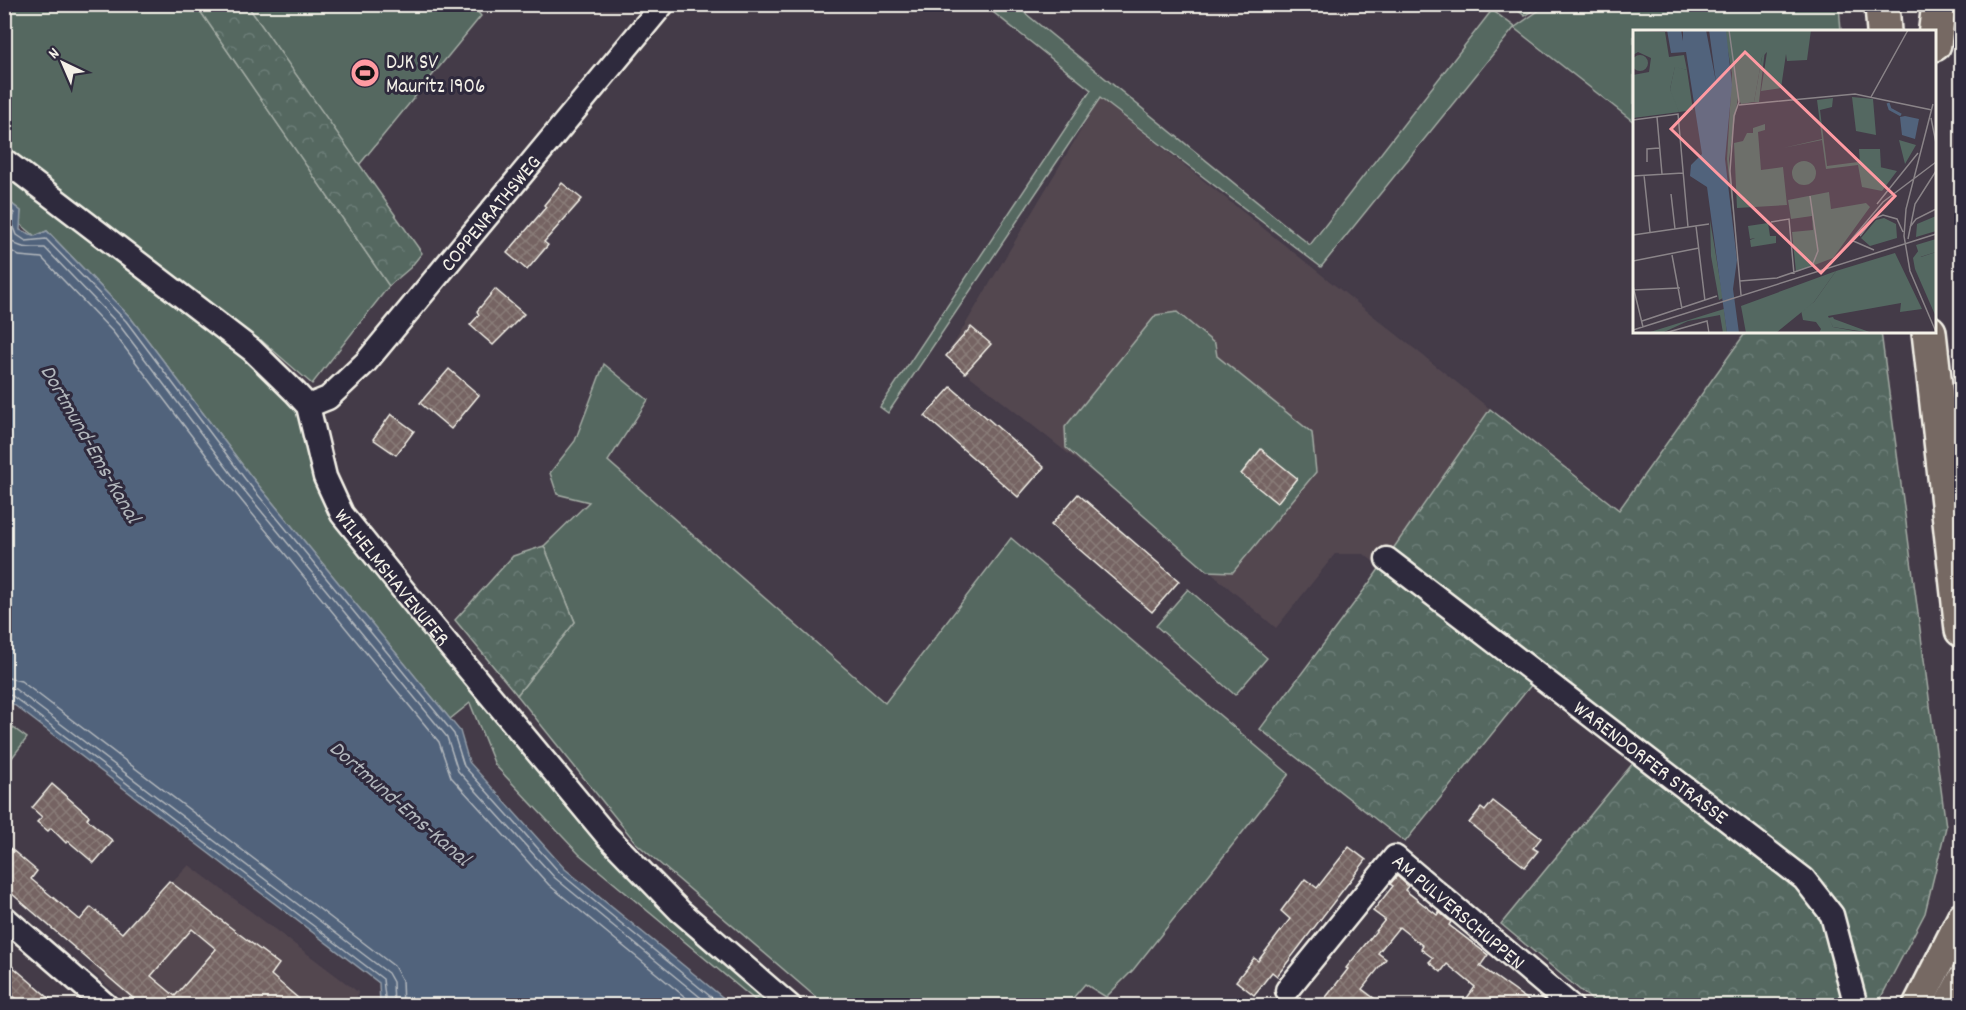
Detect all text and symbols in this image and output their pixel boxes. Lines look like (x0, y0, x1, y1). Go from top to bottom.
inset map (1633, 30, 1936, 333)
north arrow (33, 33, 93, 93)
text: N (43, 43, 65, 65)
place label: DJK SV Mauritz 1906 (386, 49, 485, 103)
sports icon: DJK SV Mauritz 1906 (349, 57, 381, 89)
street label: COPPENRATHSWEG (435, 150, 550, 279)
water label: Dortmund-Ems-Kanal (31, 360, 148, 531)
street label: WILHELMSHAVENUFER (326, 503, 455, 654)
street label: WARENDORFER STRASSE (1566, 695, 1734, 834)
water label: Dortmund-Ems-Kanal (321, 735, 477, 876)
street label: AM PULVERSCHUPPEN (1384, 848, 1530, 979)

